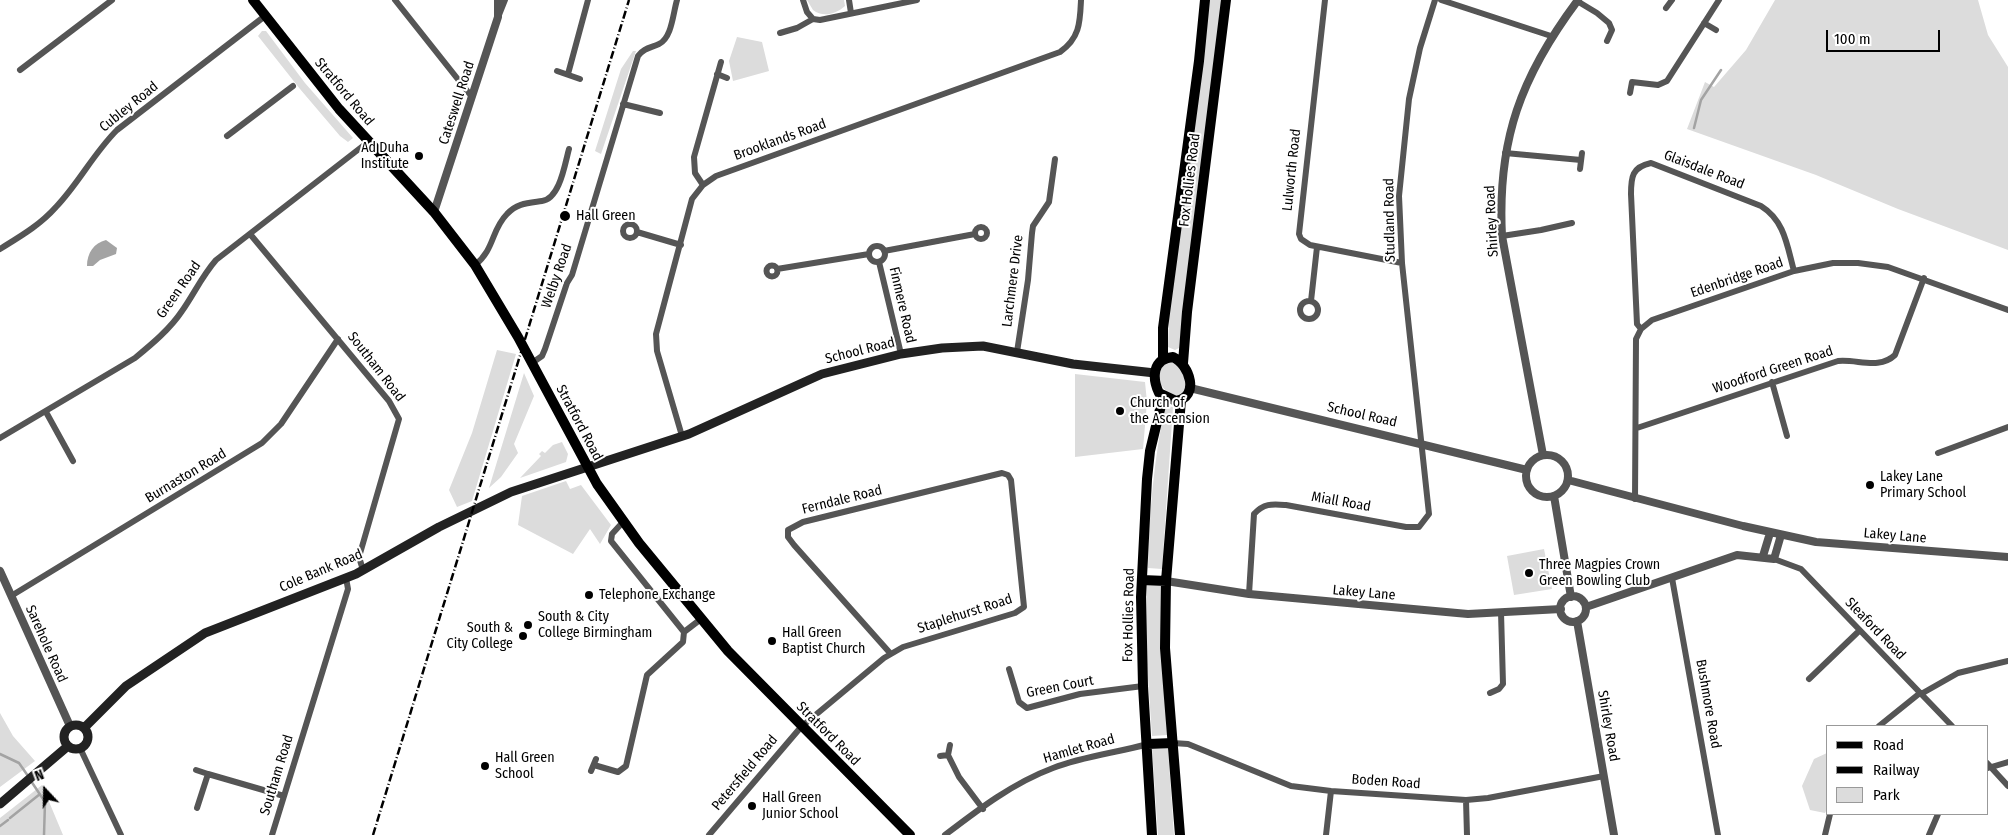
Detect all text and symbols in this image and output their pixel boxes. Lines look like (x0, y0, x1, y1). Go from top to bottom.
scale bar (1828, 20, 1942, 52)
text: 100 m (1834, 30, 1871, 48)
street label: Stratford Road (311, 55, 377, 129)
street label: Cateswell Road (436, 59, 478, 147)
street label: Cubley Road (96, 78, 162, 136)
street label: Brooklands Road (732, 116, 828, 164)
street label: Lulworth Road (1279, 128, 1305, 212)
street label: Fox Hollies Road (1176, 132, 1204, 228)
place label: Ad Duha Institute (361, 140, 409, 172)
street label: Glaisdale Road (1661, 147, 1747, 193)
marker: Ad Duha Institute (413, 150, 425, 162)
street label: Studland Road (1381, 178, 1399, 262)
street label: Shirley Road (1482, 185, 1502, 257)
place label: Hall Green (576, 208, 636, 224)
marker: Hall Green (558, 209, 572, 223)
street label: Larchmere Drive (999, 234, 1027, 328)
street label: Welby Road (538, 242, 576, 310)
street label: Edenbridge Road (1688, 254, 1786, 302)
street label: Green Road (153, 258, 205, 322)
street label: Finmere Road (885, 265, 919, 345)
street label: Southam Road (344, 329, 408, 405)
street label: School Road (823, 334, 897, 368)
street label: Woodford Green Road (1711, 343, 1835, 397)
street label: Stratford Road (552, 382, 606, 464)
place label: Church of the Ascension (1130, 395, 1210, 428)
street label: School Road (1325, 399, 1399, 431)
marker: Church of the Ascension (1114, 405, 1126, 417)
street label: Burnaston Road (142, 445, 230, 507)
place label: Lakey Lane Primary School (1880, 469, 1966, 502)
marker: Lakey Lane Primary School (1864, 479, 1876, 491)
street label: Ferndale Road (800, 482, 884, 518)
street label: Miall Road (1310, 489, 1372, 515)
street label: Lakey Lane (1863, 525, 1927, 547)
street label: Cole Bank Road (277, 546, 365, 596)
place label: Three Magpies Crown Green Bowling Club (1539, 557, 1660, 590)
marker: Three Magpies Crown Green Bowling Club (1523, 567, 1535, 579)
street label: Fox Hollies Road (1120, 568, 1138, 662)
street label: Lakey Lane (1332, 582, 1396, 604)
place label: Telephone Exchange (599, 587, 715, 603)
marker: Telephone Exchange (583, 589, 595, 601)
street label: Staplehurst Road (916, 591, 1014, 637)
street label: Sleaford Road (1841, 594, 1909, 664)
street label: Sarehole Road (21, 603, 71, 685)
place label: South & City College Birmingham (538, 609, 652, 642)
marker: South & City College Birmingham (522, 619, 534, 631)
place label: South & City College (447, 620, 513, 652)
place label: Hall Green Baptist Church (782, 625, 865, 658)
marker: South & City College (517, 630, 529, 642)
marker: Hall Green Baptist Church (766, 635, 778, 647)
street label: Bushmore Road (1692, 658, 1724, 750)
street label: Green Court (1025, 672, 1095, 702)
street label: Shirley Road (1593, 689, 1623, 763)
street label: Stratford Road (793, 699, 863, 769)
legend (1826, 725, 1988, 815)
street label: Hamlet Road (1041, 731, 1117, 767)
street label: Petersfield Road (709, 732, 781, 814)
street label: Southam Road (257, 733, 297, 817)
text: Road (1873, 736, 1904, 754)
place label: Hall Green School (495, 750, 555, 782)
marker: Hall Green School (479, 760, 491, 772)
text: Railway (1873, 761, 1920, 779)
north arrow (20, 765, 70, 815)
text: N (32, 766, 46, 785)
street label: Boden Road (1351, 771, 1421, 793)
text: Park (1873, 786, 1900, 804)
place label: Hall Green Junior School (762, 790, 838, 822)
marker: Hall Green Junior School (746, 800, 758, 812)

